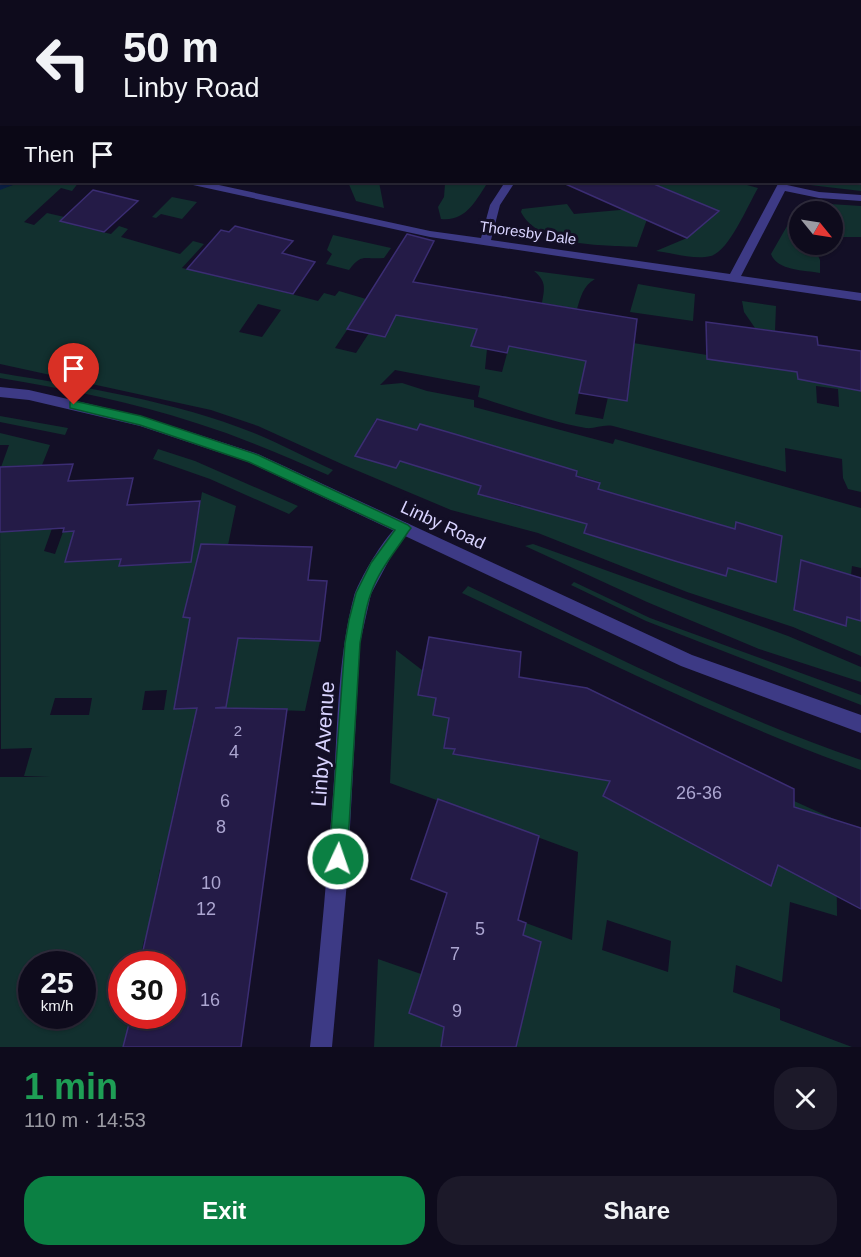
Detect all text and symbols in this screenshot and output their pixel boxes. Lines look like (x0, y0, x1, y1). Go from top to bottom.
icon: left (24, 24, 102, 102)
text: 50 m (123, 24, 219, 71)
text: Linby Road (123, 73, 260, 103)
icon: arrive (86, 138, 119, 171)
text: Then (24, 142, 74, 167)
north arrow (789, 201, 843, 255)
map controls (789, 201, 843, 255)
street label: Thoresby Dale (479, 217, 578, 248)
pin (48, 343, 99, 405)
icon: arrive (57, 352, 90, 385)
street label: Linby Road (398, 497, 488, 553)
street label: Linby Avenue (307, 680, 338, 807)
house number: 2 (234, 722, 242, 739)
house number: 4 (229, 742, 239, 762)
house number: 26-36 (676, 783, 722, 803)
house number: 6 (220, 791, 230, 811)
house number: 8 (216, 817, 226, 837)
position arrow (306, 827, 370, 891)
house number: 10 (201, 873, 221, 893)
house number: 12 (196, 899, 216, 919)
house number: 5 (475, 919, 485, 939)
house number: 7 (450, 944, 460, 964)
speed limit sign: 30 (108, 951, 186, 1029)
text: 25 (40, 966, 74, 999)
house number: 16 (200, 990, 220, 1010)
text: km/h (41, 997, 73, 1014)
house number: 9 (452, 1001, 462, 1021)
text: 1 min (24, 1066, 118, 1107)
button: close (774, 1067, 837, 1130)
text: 110 m · 14:53 (24, 1109, 146, 1131)
button: Exit (24, 1176, 425, 1245)
button: Share (437, 1176, 837, 1245)

